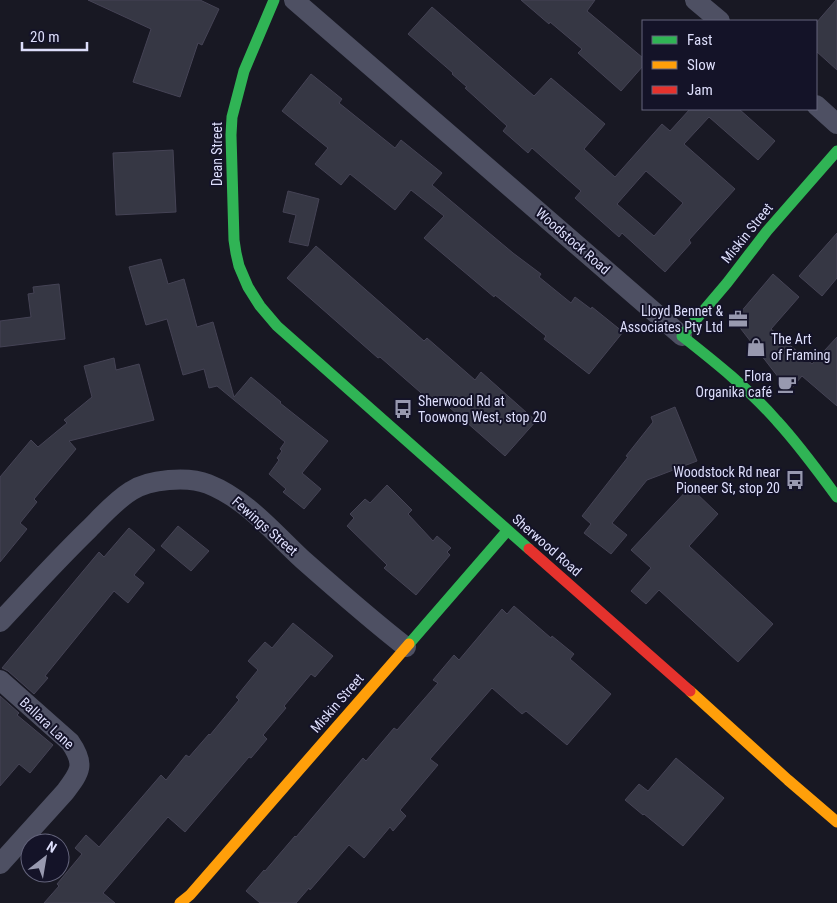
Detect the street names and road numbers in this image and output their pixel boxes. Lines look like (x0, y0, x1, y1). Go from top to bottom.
street label: Dean Street (209, 122, 225, 186)
street label: Miskin Street (718, 200, 776, 266)
street label: Woodstock Road (533, 204, 613, 278)
street label: Fewings Street (229, 493, 301, 559)
street label: Sherwood Road (509, 511, 585, 579)
street label: Miskin Street (307, 670, 367, 736)
street label: Ballara Lane (17, 694, 78, 752)

